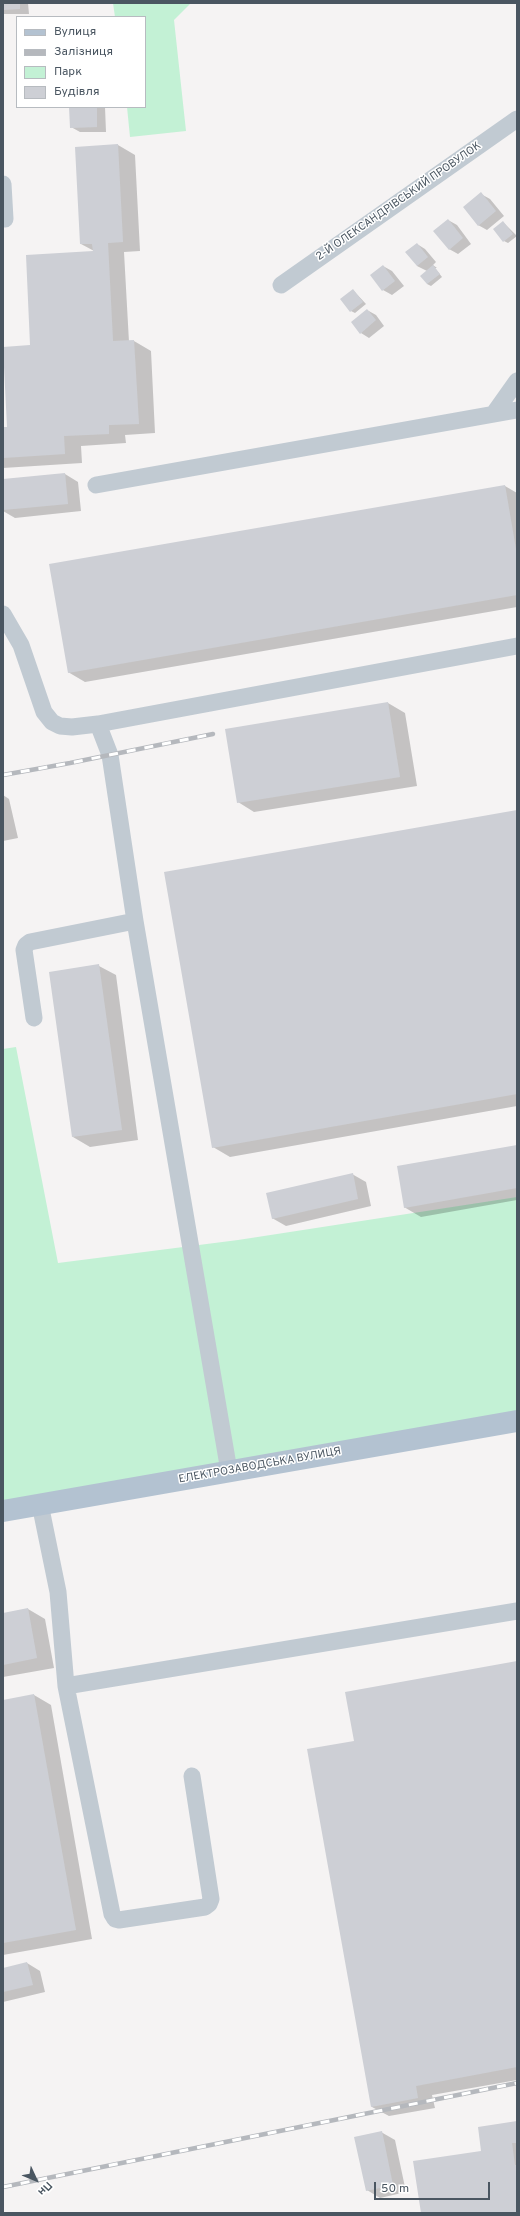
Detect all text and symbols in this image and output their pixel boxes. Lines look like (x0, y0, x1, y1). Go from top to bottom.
legend (16, 16, 146, 108)
text: Вулиця (54, 24, 96, 40)
text: Залізниця (54, 44, 113, 60)
text: Парк (54, 64, 82, 80)
text: Будівля (54, 84, 100, 100)
street label: 2-Й ОЛЕКСАНДРІВСЬКИЙ ПРОВУЛОК (314, 140, 484, 264)
street label: ЕЛЕКТРОЗАВОДСЬКА ВУЛИЦЯ (178, 1445, 342, 1487)
north arrow (16, 2160, 56, 2200)
scale bar (376, 2174, 492, 2200)
text: Пн (34, 2178, 55, 2199)
text: 50 m (381, 2181, 409, 2197)

